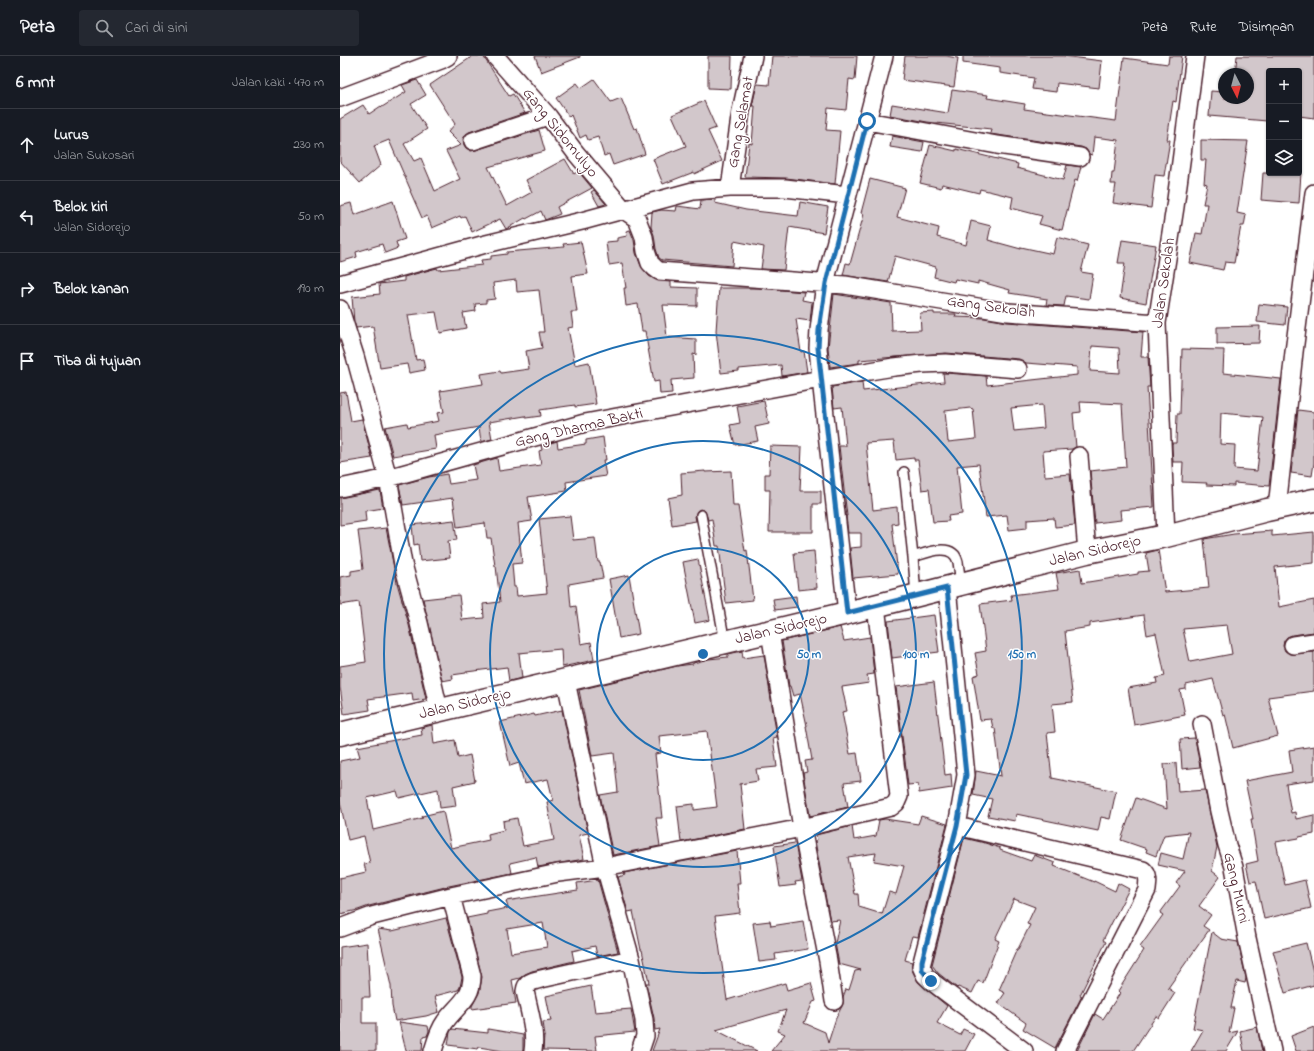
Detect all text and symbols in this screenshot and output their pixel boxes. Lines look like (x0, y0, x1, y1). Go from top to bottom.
search box (79, 10, 359, 46)
text: Peta (20, 14, 55, 41)
icon: search (93, 17, 115, 39)
text: Cari di sini (125, 17, 188, 39)
text: Peta (1142, 17, 1168, 38)
text: Rute (1190, 17, 1217, 38)
text: Disimpan (1239, 17, 1294, 38)
north arrow (1218, 68, 1254, 104)
map controls (1266, 68, 1302, 176)
button: + (1266, 68, 1302, 104)
text: 6 mnt (16, 70, 55, 95)
text: Jalan kaki · 470 m (232, 73, 324, 92)
street label: Gang Selamat (721, 74, 761, 170)
street label: Gang Sidomulyo (516, 83, 604, 183)
button: − (1266, 104, 1302, 140)
route start (858, 112, 876, 130)
text: Lurus (54, 124, 89, 146)
icon: ahead (16, 134, 38, 156)
text: 230 m (293, 135, 324, 154)
button: layers (1266, 140, 1302, 176)
text: Jalan Sukosari (54, 146, 134, 165)
text: Belok kiri (54, 196, 108, 218)
icon: left (16, 206, 38, 228)
text: 50 m (298, 207, 324, 226)
text: Jalan Sidorejo (54, 218, 130, 237)
street label: Jalan Sekolah (1146, 236, 1182, 330)
icon: right (16, 278, 38, 300)
text: Belok kanan (54, 278, 129, 300)
text: 190 m (297, 279, 324, 298)
street label: Gang Sekolah (945, 289, 1037, 325)
icon: arrive (16, 350, 38, 372)
text: Tiba di tujuan (54, 350, 141, 372)
street label: Gang Dharma Bakti (513, 402, 645, 454)
street label: Jalan Sidorejo (1047, 529, 1143, 573)
street label: Jalan Sidorejo (733, 607, 829, 651)
text: 50 m (797, 646, 822, 664)
text: 100 m (903, 646, 930, 664)
text: 150 m (1008, 646, 1037, 664)
centre of rings (696, 647, 710, 661)
street label: Jalan Sidorejo (417, 682, 513, 726)
street label: Gang Murni (1216, 850, 1256, 926)
route end (922, 972, 940, 990)

